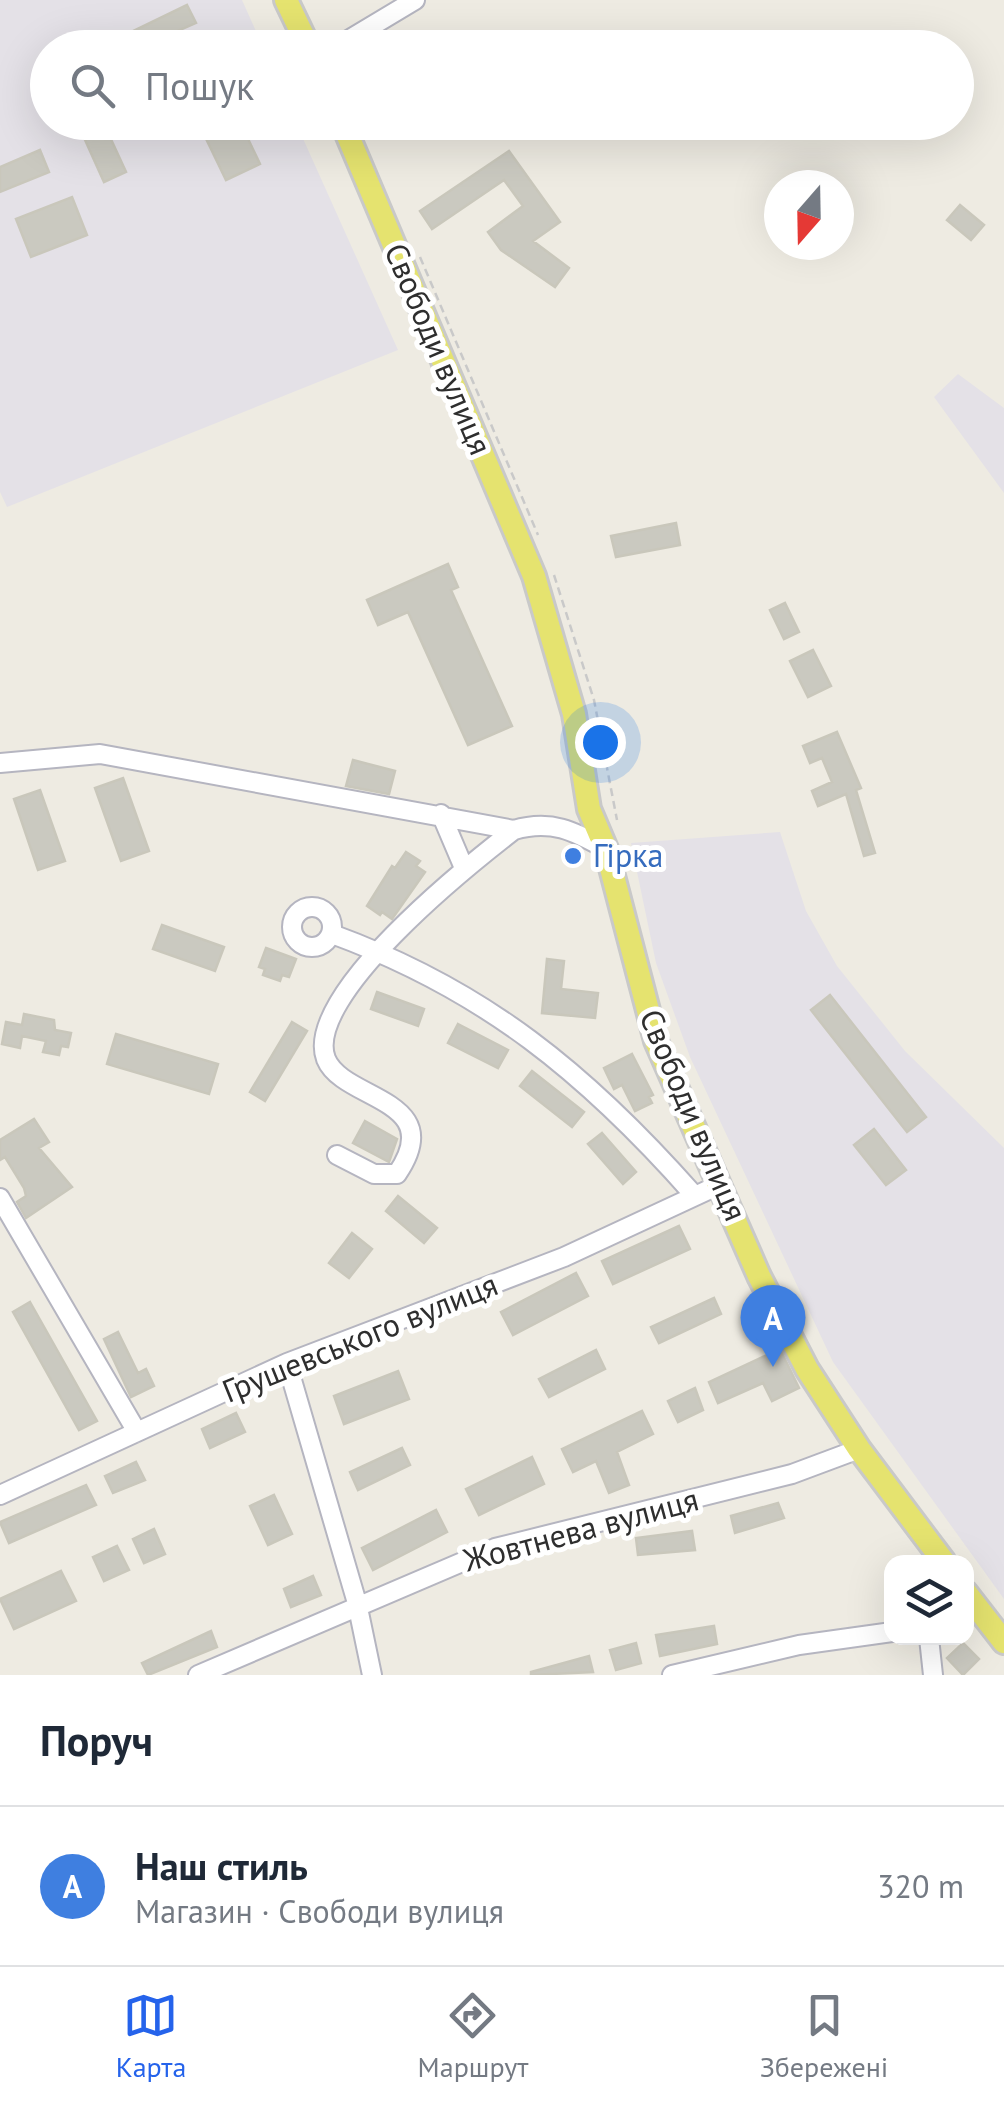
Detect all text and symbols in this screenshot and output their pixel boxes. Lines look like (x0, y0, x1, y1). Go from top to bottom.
search box (30, 30, 974, 140)
icon: search (65, 58, 120, 113)
text: Пошук (145, 61, 254, 110)
north arrow (764, 170, 854, 260)
street label: Свободи вулиця (376, 237, 502, 461)
your location (575, 717, 626, 768)
place label: Гірка (593, 834, 663, 876)
marker: Гірка (562, 845, 584, 867)
street label: Свободи вулиця (631, 1003, 757, 1227)
street label: Грушевського вулиця (216, 1263, 503, 1411)
pin: A (740, 1284, 806, 1367)
street label: Жовтнева вулиця (458, 1478, 703, 1581)
map controls (884, 1555, 974, 1645)
button: layers (884, 1555, 974, 1645)
text: Поруч (40, 1713, 153, 1768)
text: Наш стиль (135, 1841, 308, 1890)
text: A (63, 1865, 82, 1907)
text: 320 m (877, 1865, 964, 1907)
text: Магазин · Свободи вулиця (135, 1890, 504, 1932)
tab: Карта (116, 1988, 186, 2085)
tab: Маршрут (418, 1988, 528, 2085)
tab: Збережені (760, 1988, 888, 2085)

